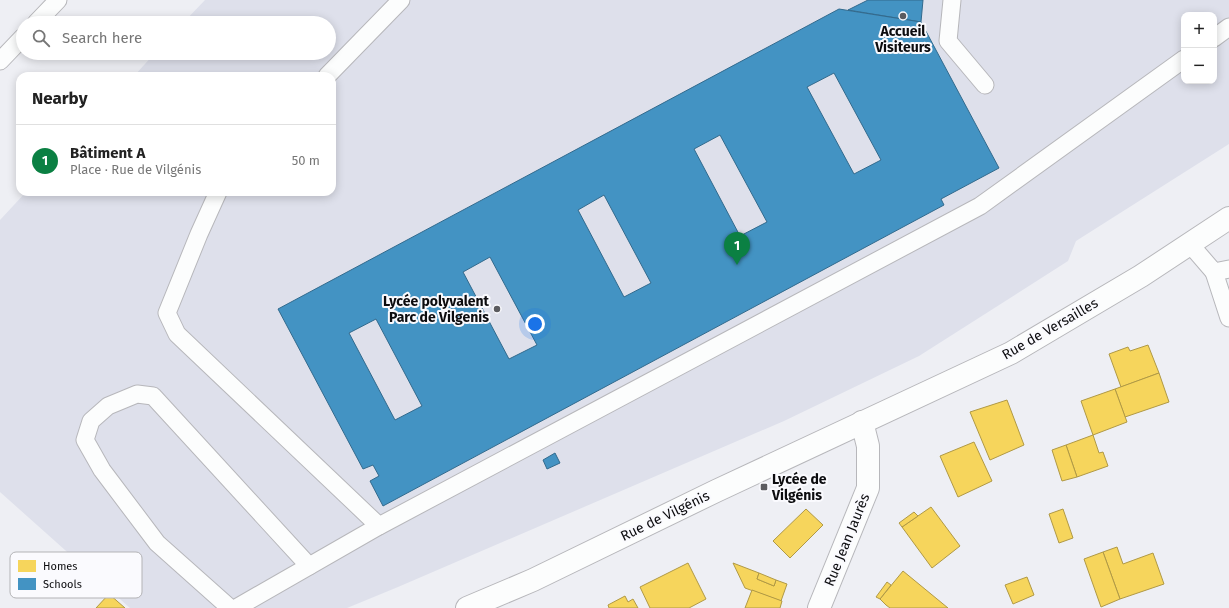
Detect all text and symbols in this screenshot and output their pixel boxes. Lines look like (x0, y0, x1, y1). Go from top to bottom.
marker: Accueil Visiteurs (898, 11, 908, 21)
map controls (1181, 12, 1217, 84)
button: + (1181, 12, 1217, 48)
search box (16, 16, 336, 60)
place label: Accueil Visiteurs (874, 23, 931, 56)
icon: search (30, 27, 52, 49)
text: Search here (62, 29, 142, 47)
button: − (1181, 48, 1217, 84)
text: Nearby (32, 88, 87, 109)
text: Bâtiment A (70, 144, 145, 162)
text: 1 (42, 153, 48, 168)
text: 50 m (292, 153, 320, 168)
text: Place · Rue de Vilgénis (70, 162, 201, 177)
pin: 1 (724, 232, 750, 265)
place label: Lycée polyvalent Parc de Vilgenis (383, 293, 490, 326)
street label: Rue de Versailles (999, 294, 1101, 363)
marker: Lycée polyvalent Parc de Vilgenis (492, 304, 502, 314)
your location (525, 314, 545, 334)
place label: Lycée de Vilgénis (771, 471, 827, 504)
marker: Lycée de Vilgénis (759, 482, 769, 492)
street label: Rue de Vilgénis (618, 487, 713, 545)
street label: Rue Jean Jaurès (821, 491, 873, 589)
legend (10, 552, 142, 598)
text: Homes (43, 560, 77, 573)
text: Schools (43, 578, 82, 591)

